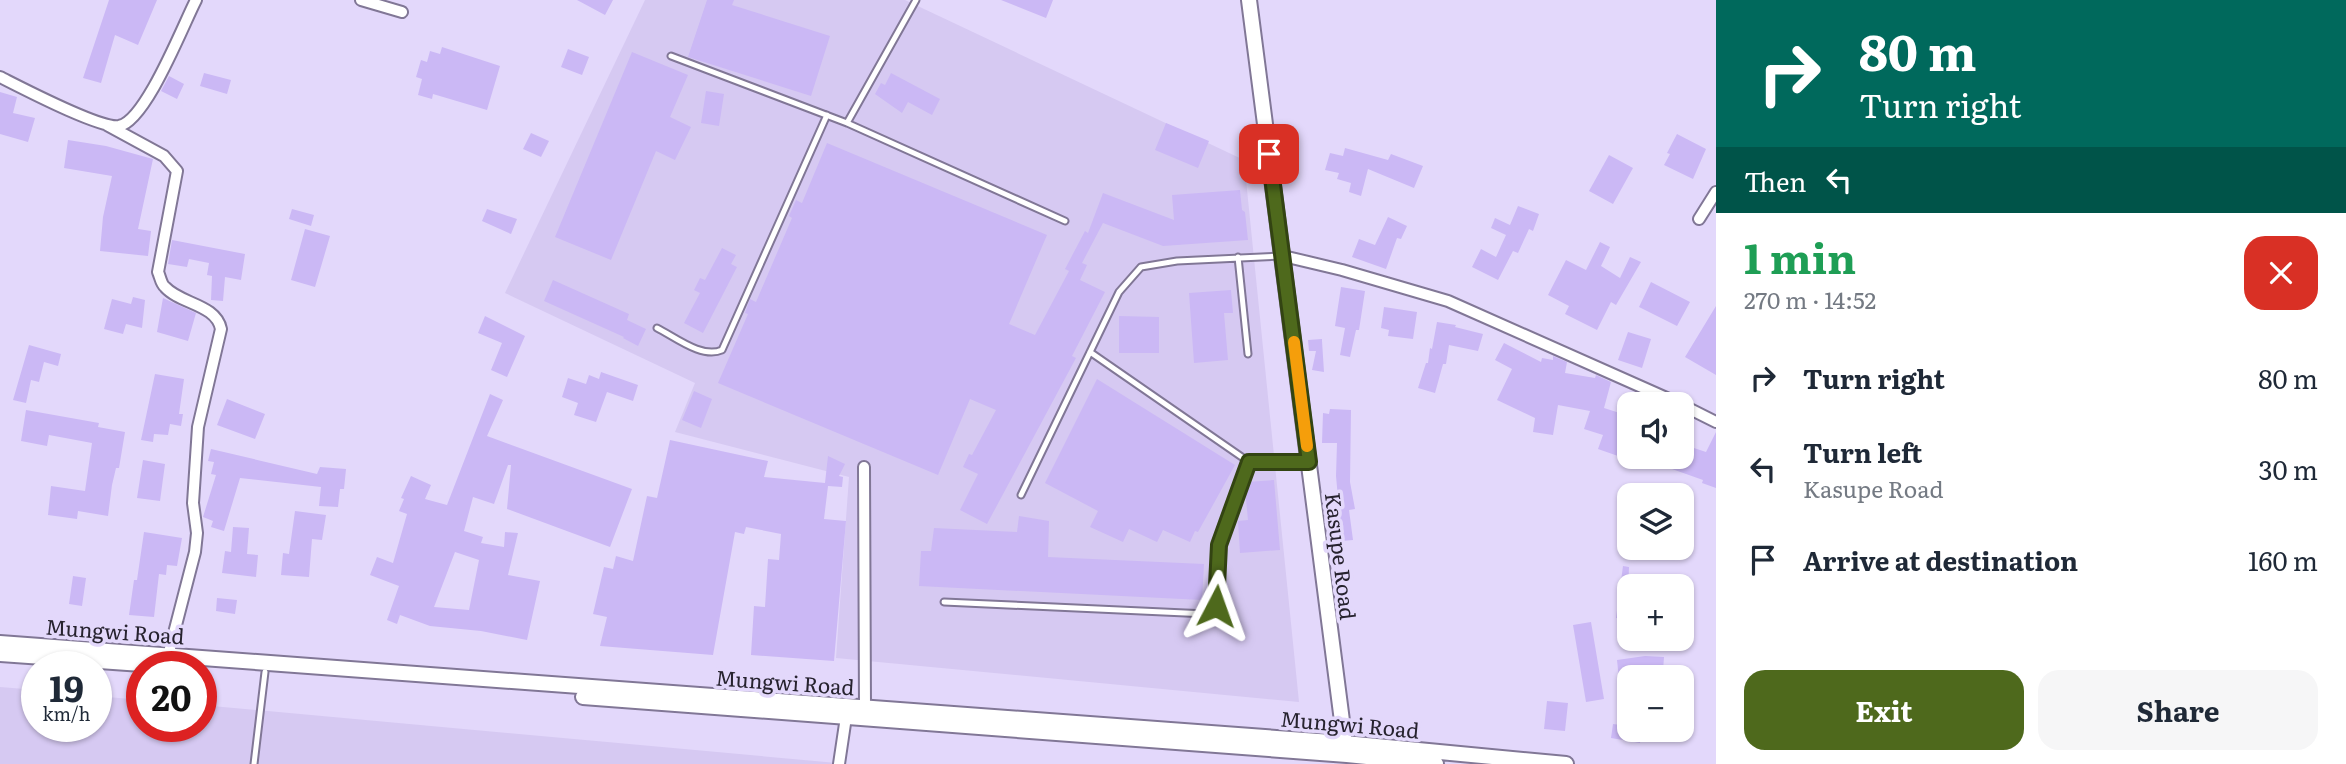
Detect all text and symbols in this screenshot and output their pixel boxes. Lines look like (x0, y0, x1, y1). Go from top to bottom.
text: 80 m (1859, 13, 1977, 86)
icon: right (1744, 28, 1835, 119)
text: Turn right (1859, 80, 2021, 128)
pin (1239, 124, 1299, 184)
icon: arrive (1250, 135, 1288, 173)
text: Then (1744, 161, 1806, 200)
icon: left (1820, 161, 1858, 199)
text: 1 min (1744, 225, 1856, 287)
button: close (2244, 236, 2318, 310)
text: 270 m · 14:52 (1744, 282, 1876, 316)
text: Turn right (1803, 358, 1945, 397)
text: 80 m (2258, 358, 2318, 397)
icon: right (1744, 359, 1782, 397)
map controls (1617, 392, 1694, 742)
button: sound (1617, 392, 1694, 469)
text: Turn left (1803, 432, 1922, 471)
text: 30 m (2258, 449, 2318, 488)
icon: left (1744, 450, 1782, 488)
text: Kasupe Road (1803, 471, 1944, 505)
button: layers (1617, 483, 1694, 560)
street label: Kasupe Road (1319, 490, 1365, 622)
text: Arrive at destination (1803, 540, 2078, 579)
text: 160 m (2248, 540, 2318, 579)
icon: arrive (1744, 541, 1782, 579)
position arrow (1179, 569, 1253, 643)
button: + (1617, 574, 1694, 651)
street label: Mungwi Road (45, 610, 186, 650)
speed limit sign: 20 (126, 651, 217, 742)
text: 19 (49, 661, 84, 713)
street label: Mungwi Road (715, 661, 856, 701)
button: − (1617, 665, 1694, 742)
button: Exit (1744, 670, 2024, 750)
button: Share (2038, 670, 2318, 750)
text: km/h (43, 700, 90, 727)
street label: Mungwi Road (1279, 701, 1421, 745)

